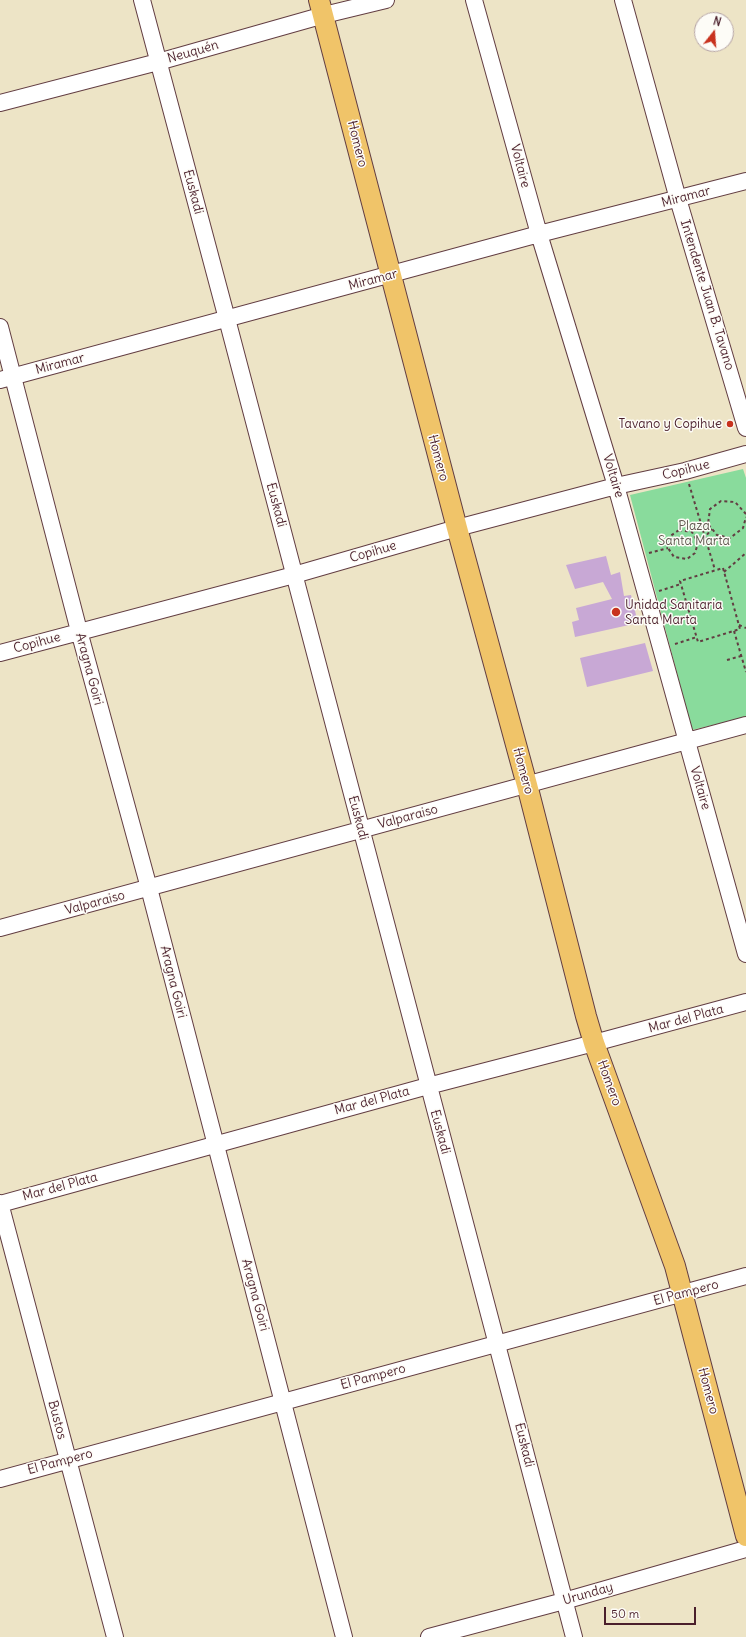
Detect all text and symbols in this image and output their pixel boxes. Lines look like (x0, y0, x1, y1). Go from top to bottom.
north arrow (694, 12, 734, 52)
text: N (712, 14, 723, 29)
street label: Neuquén (166, 37, 220, 67)
street label: Homero (344, 119, 370, 169)
street label: Voltaire (507, 143, 533, 189)
street label: Euskadi (180, 168, 206, 216)
street label: Miramar (660, 183, 712, 211)
street label: Intendente Juan B. Tavano (677, 218, 737, 372)
street label: Miramar (347, 266, 399, 294)
street label: Miramar (34, 350, 86, 378)
place label: Tavano y Copihue (619, 416, 722, 432)
marker: Tavano y Copihue (725, 419, 735, 429)
street label: Homero (424, 433, 452, 483)
street label: Voltaire (599, 452, 627, 500)
street label: Copihue (661, 457, 711, 483)
street label: Euskadi (263, 481, 289, 529)
park label: Plaza Santa Marta (658, 518, 730, 549)
street label: Copihue (348, 538, 398, 566)
place label: Unidad Sanitaria Santa Marta (625, 597, 722, 628)
marker: Unidad Sanitaria Santa Marta (610, 606, 622, 618)
street label: Copihue (12, 629, 62, 657)
street label: Aragna Goiri (72, 631, 106, 707)
street label: Homero (509, 746, 537, 796)
street label: Voltaire (686, 764, 714, 812)
street label: Euskadi (345, 794, 371, 842)
street label: Valparaiso (376, 802, 440, 832)
street label: Valparaiso (63, 888, 127, 918)
street label: Aragna Goiri (156, 944, 190, 1020)
street label: Mar del Plata (647, 1002, 725, 1036)
street label: Homero (594, 1058, 624, 1108)
street label: Mar del Plata (333, 1084, 411, 1118)
street label: Euskadi (427, 1108, 453, 1156)
street label: Mar del Plata (21, 1170, 99, 1204)
street label: Aragna Goiri (238, 1257, 272, 1333)
street label: El Pampero (652, 1277, 720, 1309)
street label: El Pampero (339, 1361, 407, 1393)
street label: Homero (694, 1366, 722, 1416)
street label: Bustos (44, 1399, 70, 1441)
street label: Euskadi (511, 1421, 537, 1469)
street label: El Pampero (26, 1446, 94, 1478)
street label: Urunday (561, 1579, 615, 1609)
scale bar (606, 1599, 698, 1625)
text: 50 m (611, 1606, 639, 1621)

